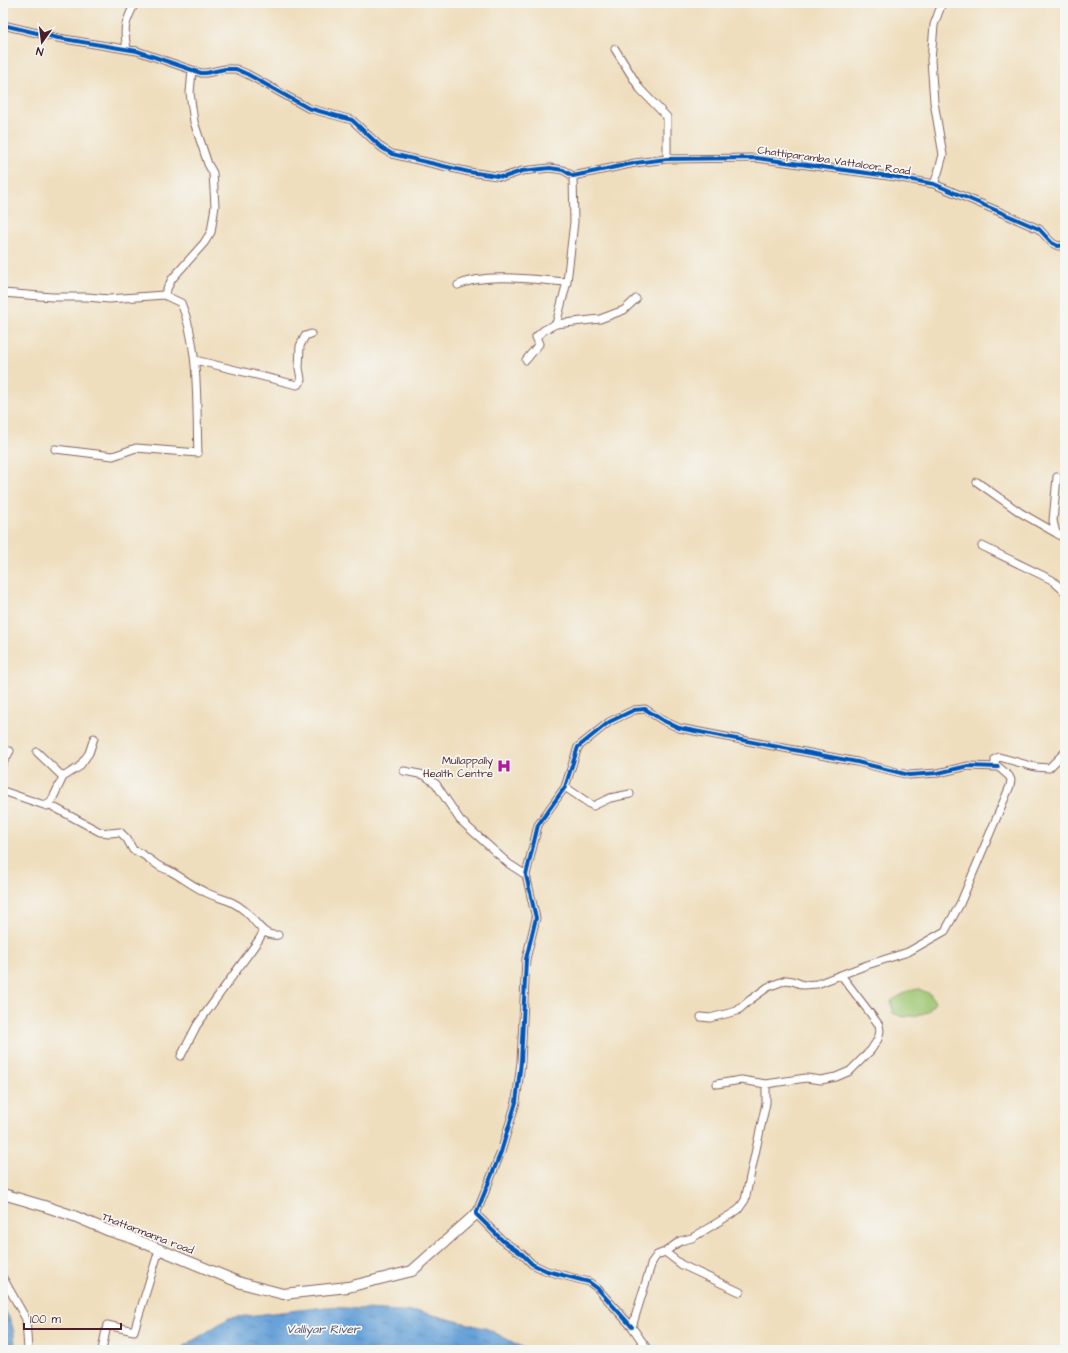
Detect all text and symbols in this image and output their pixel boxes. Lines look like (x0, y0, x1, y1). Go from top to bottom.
north arrow (22, 22, 62, 62)
text: N (34, 43, 45, 59)
street label: Chattiparamba Vattaloor Road (756, 142, 912, 179)
place label: Mullappally Health Centre (423, 753, 493, 781)
hospital icon: Mullappally Health Centre (496, 758, 512, 774)
street label: Thattarmanna road (100, 1209, 196, 1258)
scale bar (24, 1305, 121, 1331)
text: 100 m (30, 1311, 61, 1328)
water label: Valliyar River (286, 1321, 361, 1338)

